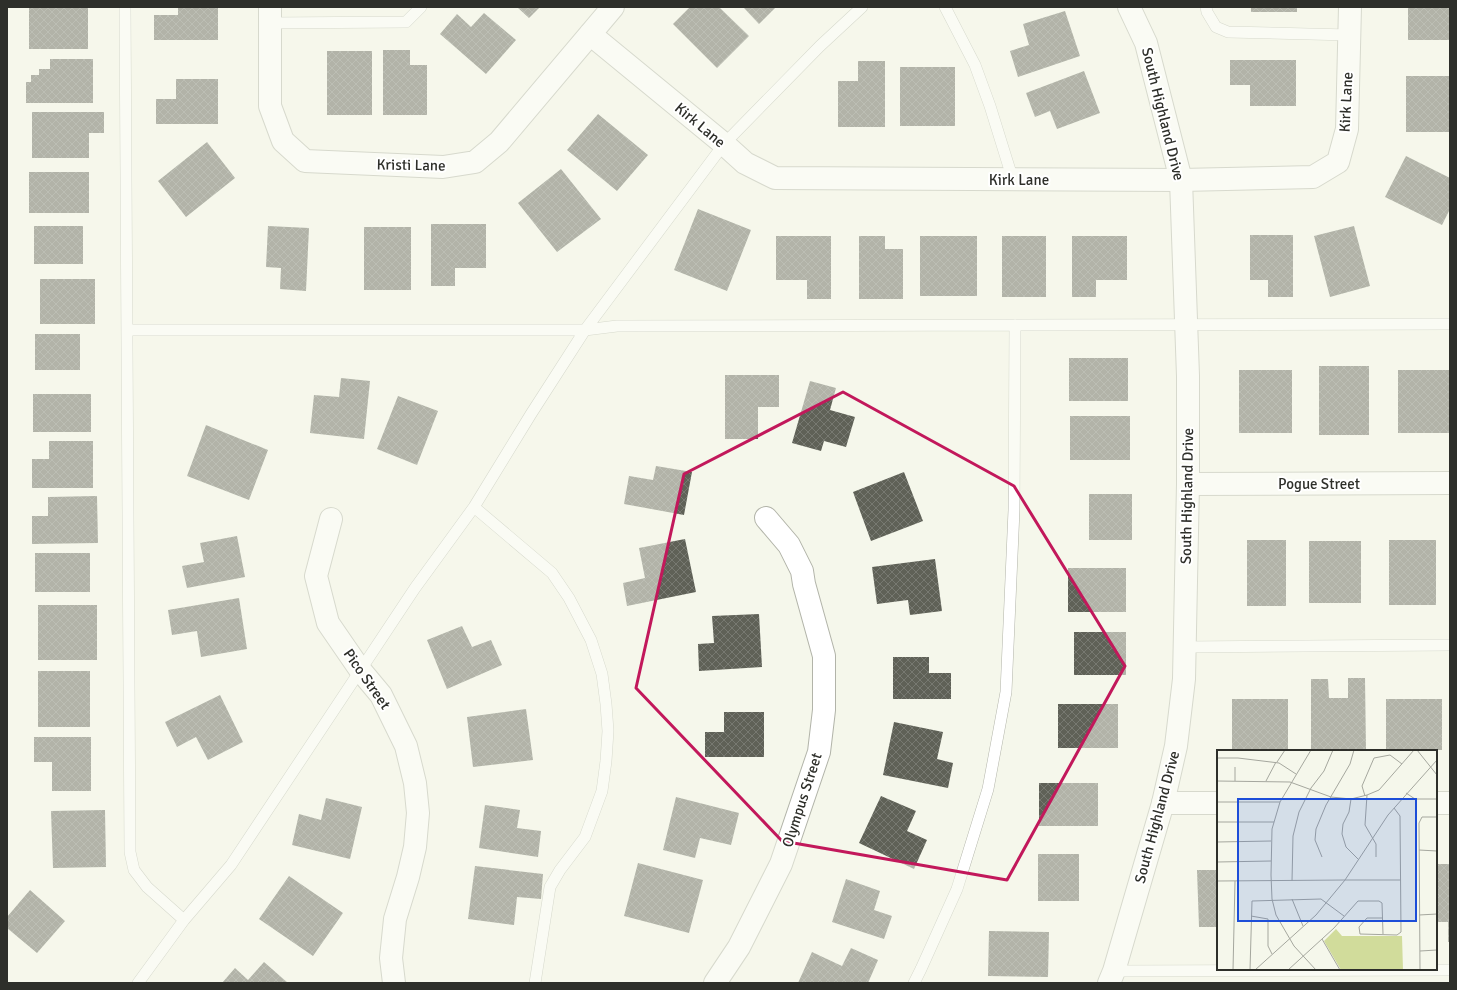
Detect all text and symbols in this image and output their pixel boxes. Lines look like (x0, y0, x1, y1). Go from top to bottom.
street label: South Highland Drive (1138, 46, 1188, 182)
street label: Kirk Lane (1335, 71, 1357, 133)
street label: Kirk Lane (671, 99, 729, 151)
street label: Kristi Lane (376, 155, 446, 175)
street label: Kirk Lane (989, 171, 1049, 189)
street label: South Highland Drive (1177, 428, 1197, 564)
street label: Pogue Street (1278, 475, 1360, 493)
street label: Pico Street (340, 645, 394, 713)
street label: South Highland Drive (1131, 749, 1183, 885)
inset map (1217, 750, 1437, 970)
street label: Olympus Street (778, 751, 826, 849)

